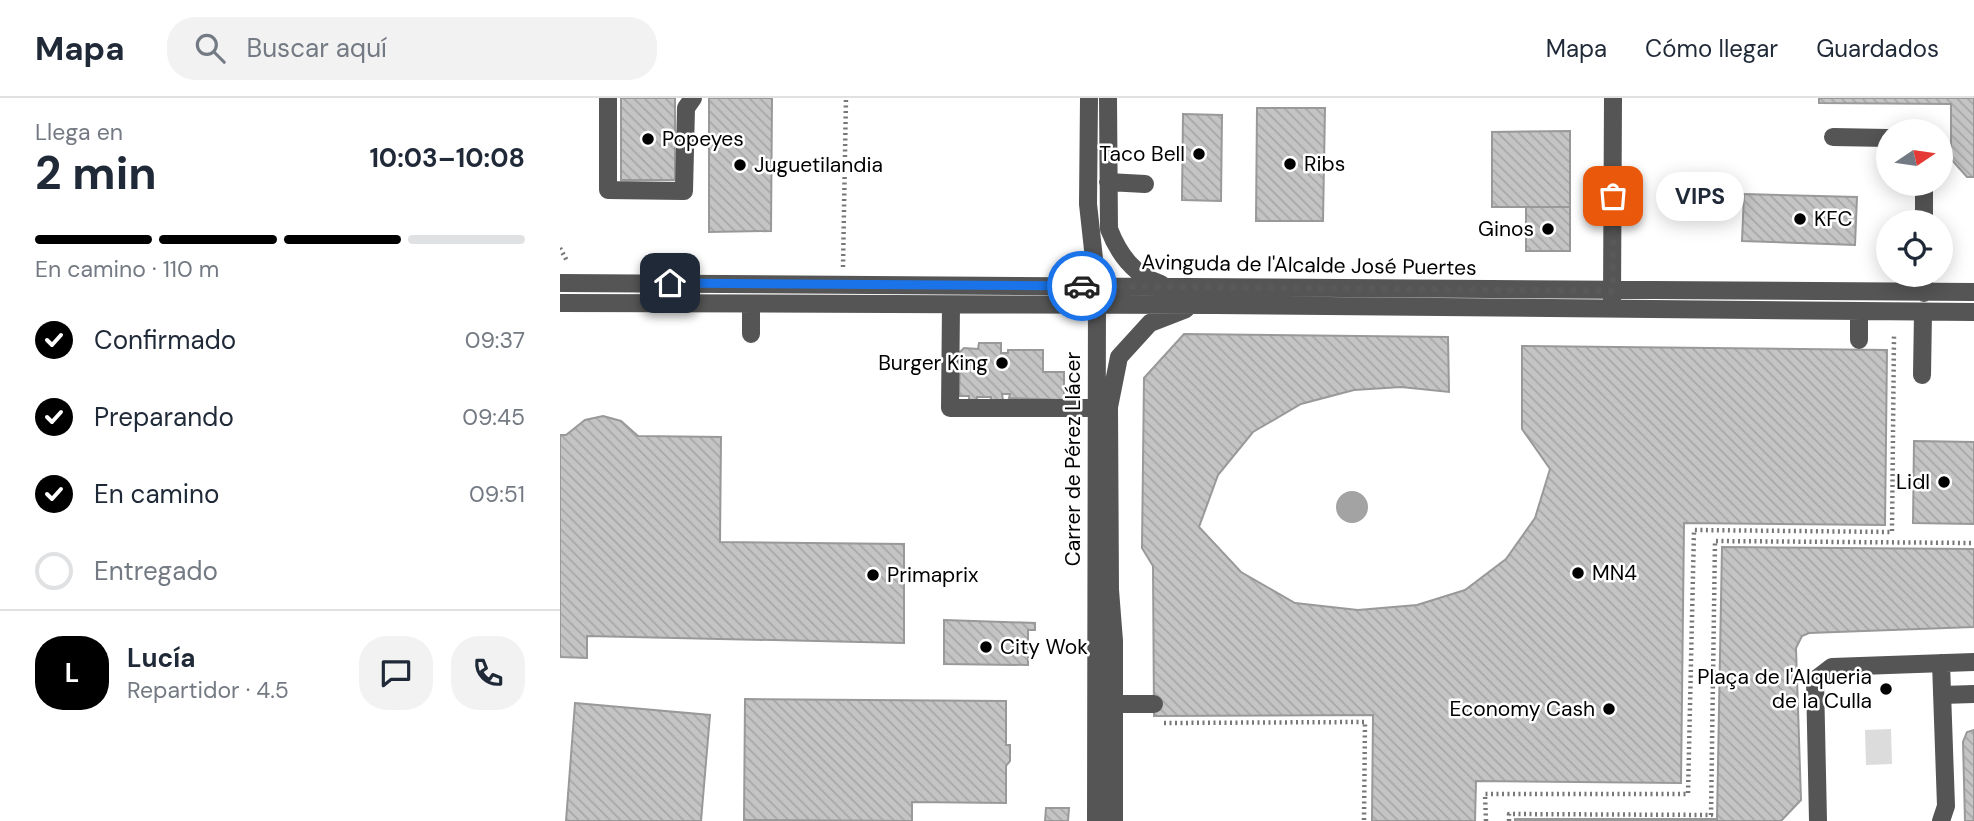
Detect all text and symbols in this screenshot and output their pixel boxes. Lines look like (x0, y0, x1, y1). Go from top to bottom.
search box (167, 17, 657, 80)
text: Mapa (35, 27, 125, 70)
icon: search (191, 29, 229, 67)
text: Buscar aquí (247, 31, 387, 65)
text: Mapa (1546, 33, 1607, 64)
text: Cómo llegar (1645, 33, 1778, 64)
text: Guardados (1816, 33, 1939, 64)
text: Llega en (35, 117, 123, 147)
north arrow (1876, 119, 1953, 196)
map controls (1876, 119, 1953, 287)
place label: Popeyes (662, 125, 744, 153)
marker: Popeyes (640, 131, 656, 147)
place label: Taco Bell (1099, 140, 1185, 168)
text: 10:03–10:08 (369, 141, 525, 175)
text: 2 min (35, 143, 157, 203)
marker: Taco Bell (1191, 146, 1207, 162)
place label: Ribs (1304, 150, 1345, 178)
place label: Juguetilandia (754, 151, 883, 179)
marker: Ribs (1282, 156, 1298, 172)
marker: Juguetilandia (732, 157, 748, 173)
pin (1583, 166, 1643, 226)
callout: VIPS (1655, 172, 1742, 220)
icon: bag (1594, 177, 1632, 215)
text: VIPS (1675, 181, 1725, 211)
place label: KFC (1814, 205, 1853, 233)
button: locate (1876, 210, 1953, 287)
marker: KFC (1792, 211, 1808, 227)
place label: Ginos (1478, 215, 1534, 243)
marker: Ginos (1540, 221, 1556, 237)
street label: Avinguda de l'Alcalde José Puertes (1141, 248, 1477, 282)
courier (1047, 251, 1117, 321)
pin (640, 253, 700, 313)
text: En camino · 110 m (35, 254, 219, 284)
icon: home (651, 264, 689, 302)
icon: car (1063, 267, 1101, 305)
icon: check (35, 321, 73, 359)
text: Confirmado (94, 323, 236, 357)
text: 09:37 (465, 325, 525, 355)
place label: Burger King (878, 349, 988, 377)
street label: Carrer de Pérez Llácer (1059, 352, 1087, 566)
marker: Burger King (994, 355, 1010, 371)
icon: check (35, 398, 73, 436)
text: Preparando (94, 400, 234, 434)
text: 09:45 (462, 402, 525, 432)
place label: Lidl (1896, 468, 1930, 496)
marker: Lidl (1936, 474, 1952, 490)
icon: check (35, 475, 73, 513)
text: En camino (94, 477, 219, 511)
text: 09:51 (469, 479, 525, 509)
text: Entregado (94, 554, 218, 588)
place label: MN4 (1592, 559, 1637, 587)
place label: Primaprix (887, 561, 979, 589)
marker: MN4 (1570, 565, 1586, 581)
marker: Primaprix (865, 567, 881, 583)
place label: City Wok (1000, 633, 1088, 661)
button: chat (359, 636, 433, 710)
button: phone (451, 636, 525, 710)
marker: City Wok (978, 639, 994, 655)
text: Lucía (127, 641, 195, 675)
text: L (65, 656, 79, 690)
place label: Plaça de l'Alqueria de la Culla (1697, 663, 1872, 715)
text: Repartidor · 4.5 (127, 675, 289, 705)
marker: Plaça de l'Alqueria de la Culla (1878, 681, 1894, 697)
place label: Economy Cash (1449, 695, 1595, 723)
marker: Economy Cash (1601, 701, 1617, 717)

